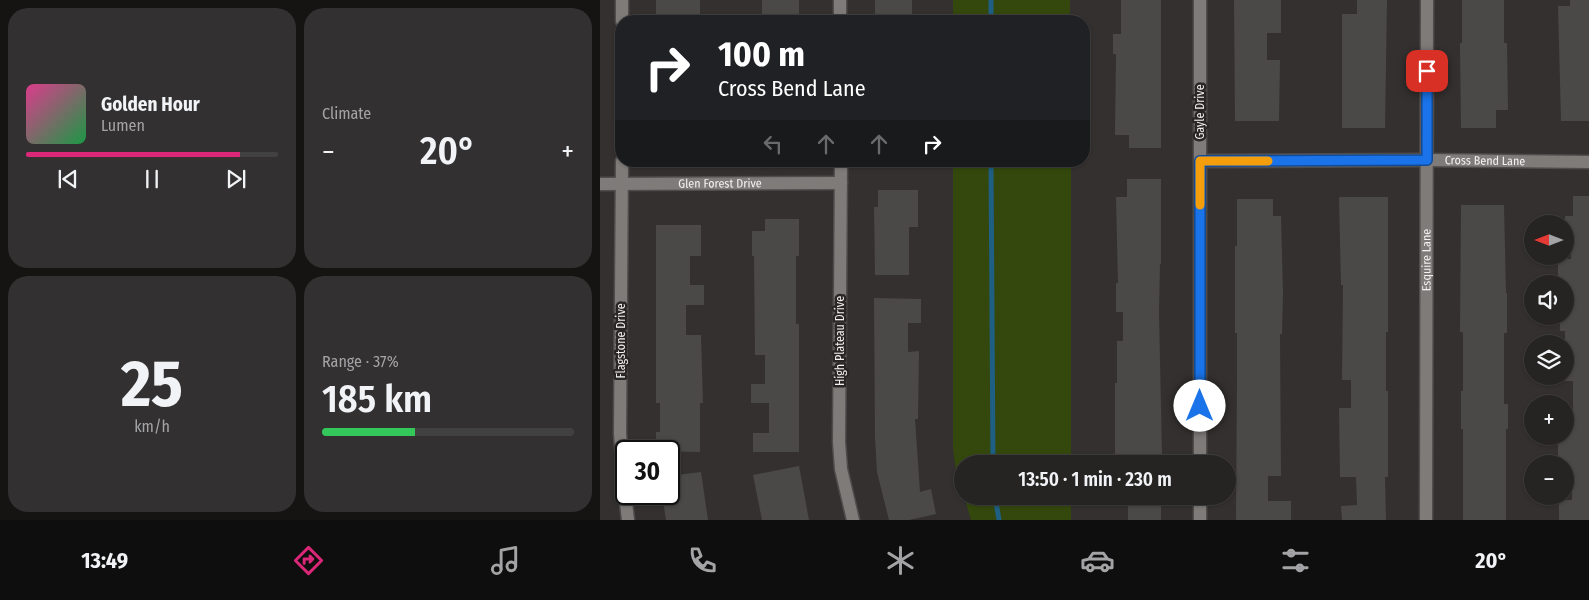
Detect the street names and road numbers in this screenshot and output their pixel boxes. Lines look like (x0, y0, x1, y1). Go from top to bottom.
street label: Gayle Drive (1193, 84, 1207, 140)
street label: Cross Bend Lane (1445, 153, 1525, 168)
street label: Glen Forest Drive (678, 176, 762, 191)
street label: Esquire Lane (1419, 229, 1434, 291)
street label: High Plateau Drive (833, 296, 847, 386)
street label: Flagstone Drive (614, 303, 628, 379)

